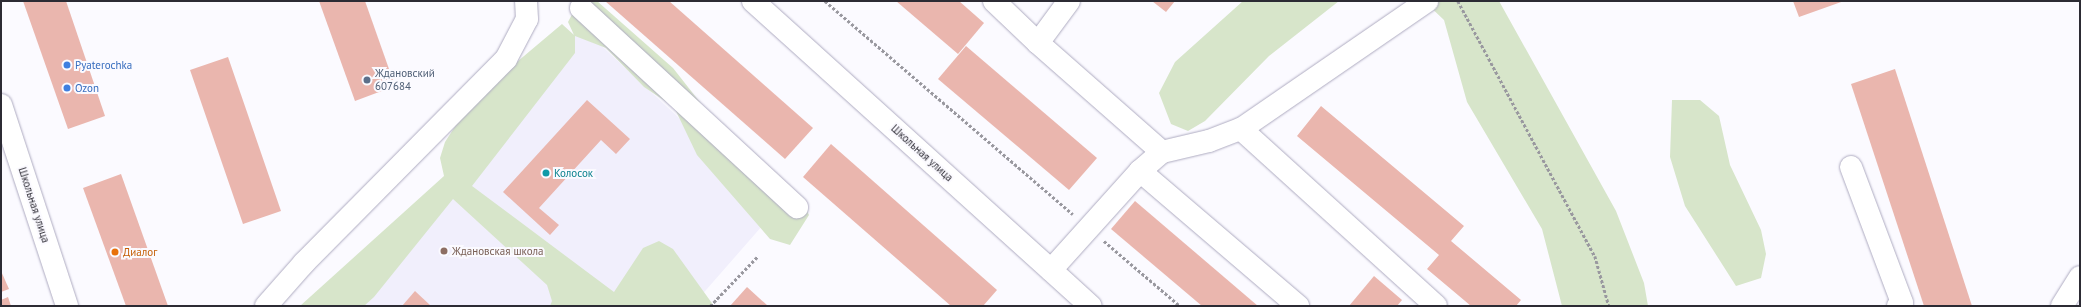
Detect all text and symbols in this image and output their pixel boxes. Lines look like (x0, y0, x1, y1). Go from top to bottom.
place label: Pyaterochka (75, 58, 132, 72)
marker: Pyaterochka (62, 60, 72, 70)
place label: Ждановский 607684 (375, 67, 435, 93)
marker: Ждановский 607684 (362, 75, 372, 85)
place label: Ozon (75, 81, 99, 95)
marker: Ozon (62, 83, 72, 93)
street label: Школьная улица (888, 122, 956, 184)
street label: Школьная улица (16, 165, 52, 245)
place label: Колосок (554, 166, 593, 180)
marker: Колосок (541, 168, 551, 178)
place label: Ждановская школа (452, 244, 543, 258)
place label: Диалог (123, 245, 157, 259)
marker: Ждановская школа (439, 246, 449, 256)
marker: Диалог (110, 247, 120, 257)

